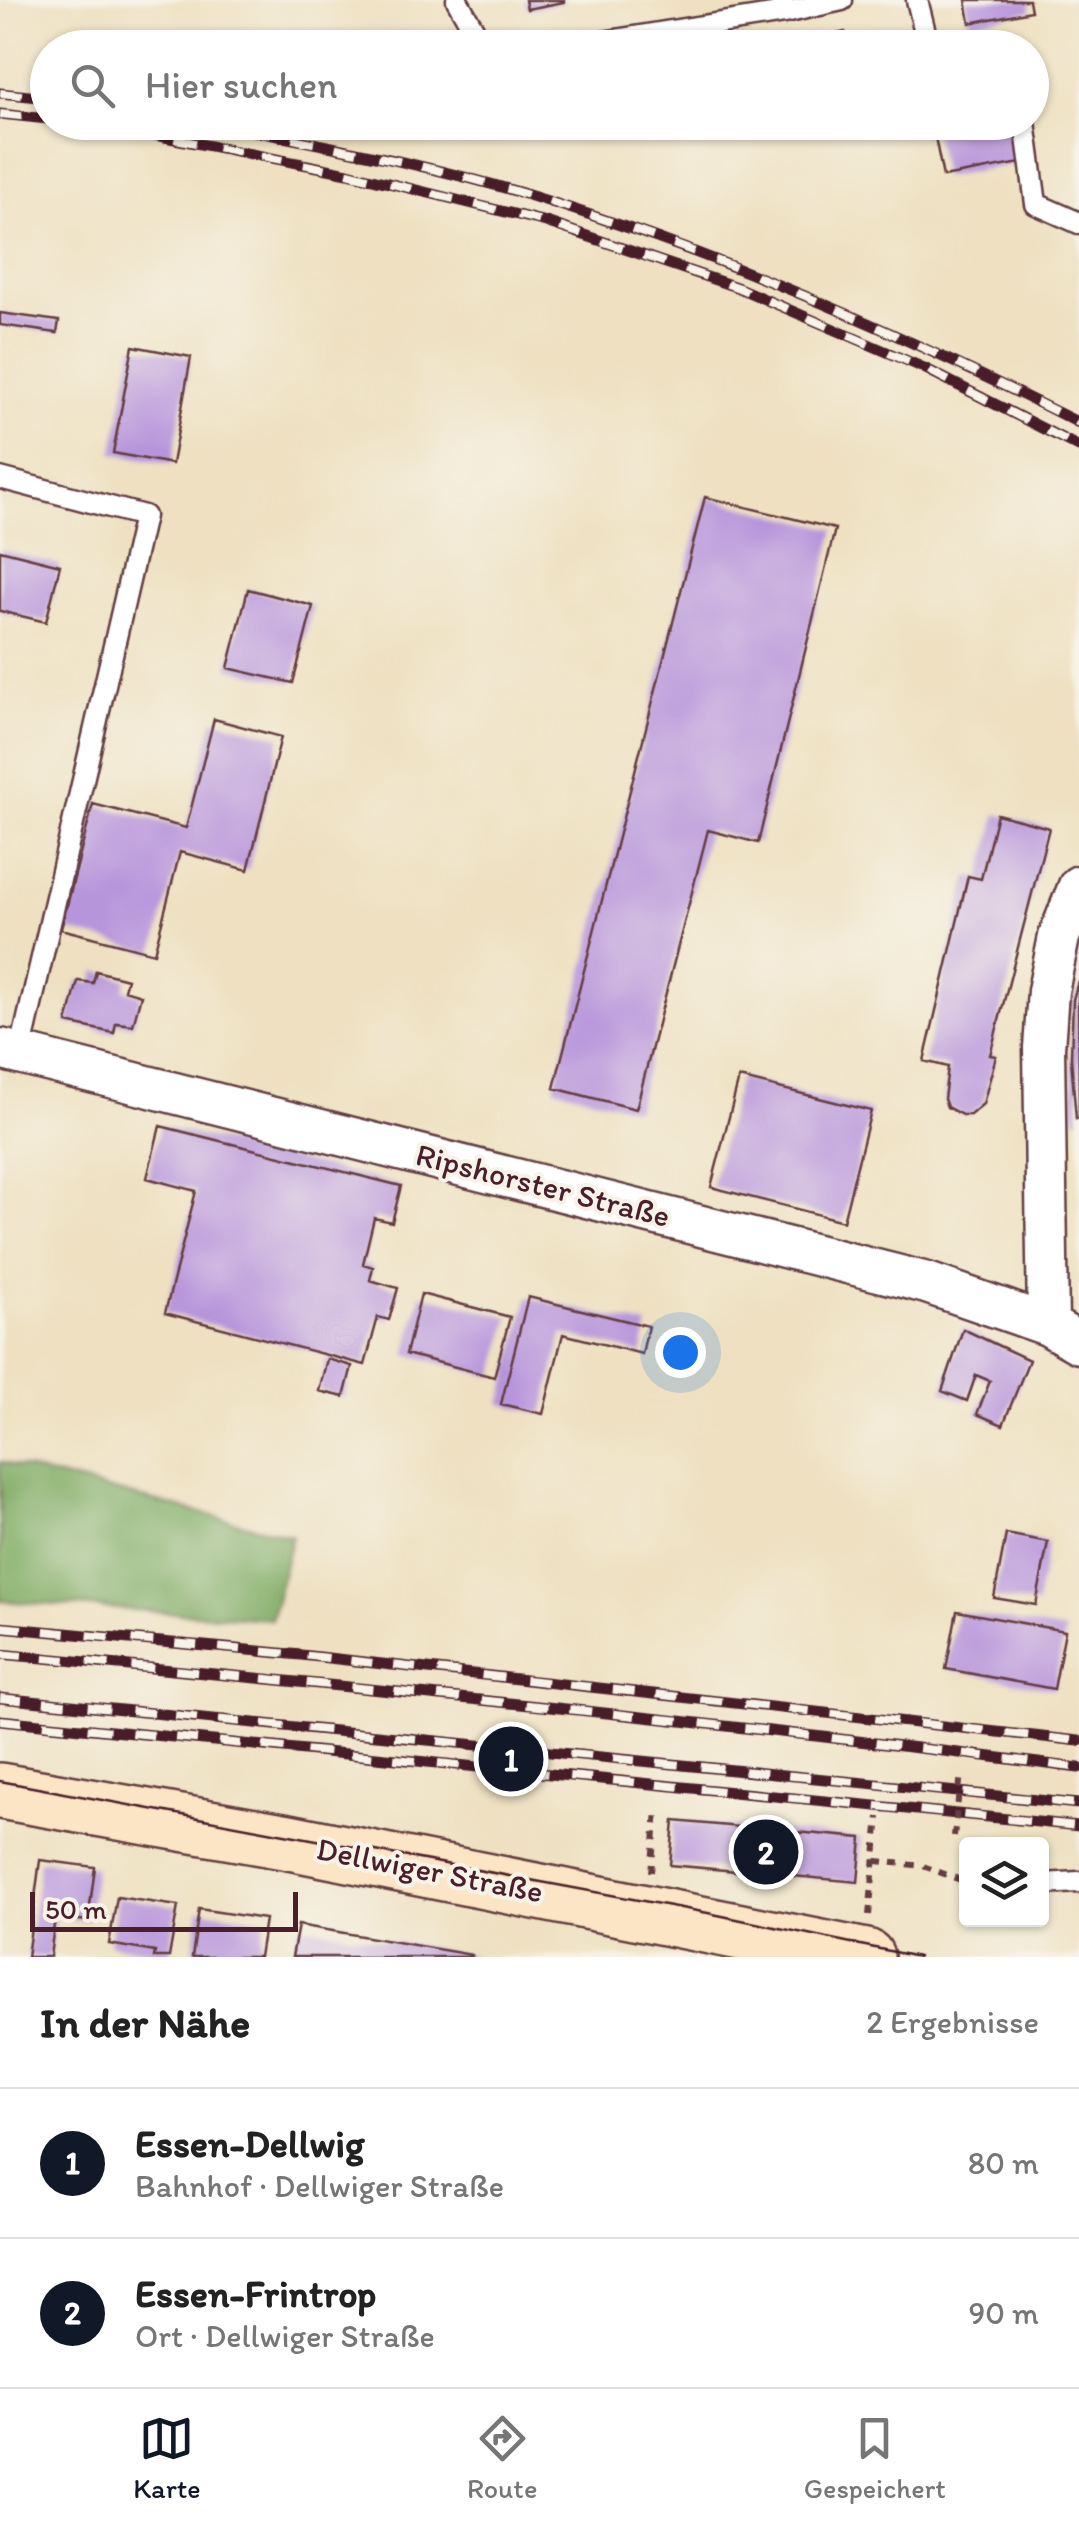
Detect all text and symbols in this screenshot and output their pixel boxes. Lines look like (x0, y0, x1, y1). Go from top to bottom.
search box (30, 30, 1049, 140)
icon: search (65, 58, 120, 113)
text: Hier suchen (145, 62, 337, 108)
street label: Ripshorster Straße (412, 1135, 674, 1235)
your location (655, 1327, 706, 1378)
pin: 1 (478, 1722, 544, 1796)
pin: 2 (734, 1814, 798, 1890)
street label: Dellwiger Straße (314, 1829, 546, 1911)
map controls (959, 1837, 1049, 1927)
button: layers (959, 1837, 1049, 1927)
scale bar (30, 1887, 298, 1932)
text: 50 m (45, 1892, 107, 1926)
text: In der Nähe (40, 1997, 250, 2048)
text: 2 Ergebnisse (866, 2003, 1039, 2041)
text: Essen-Dellwig (135, 2121, 364, 2167)
text: 1 (65, 2144, 80, 2182)
text: 80 m (968, 2144, 1039, 2182)
text: Bahnhof · Dellwiger Straße (135, 2167, 504, 2205)
text: Essen-Frintrop (135, 2271, 376, 2317)
text: 2 (64, 2294, 81, 2332)
text: 90 m (968, 2294, 1039, 2332)
text: Ort · Dellwiger Straße (135, 2317, 435, 2355)
tab: Karte (133, 2411, 201, 2505)
tab: Route (467, 2411, 537, 2505)
tab: Gespeichert (804, 2411, 946, 2505)

